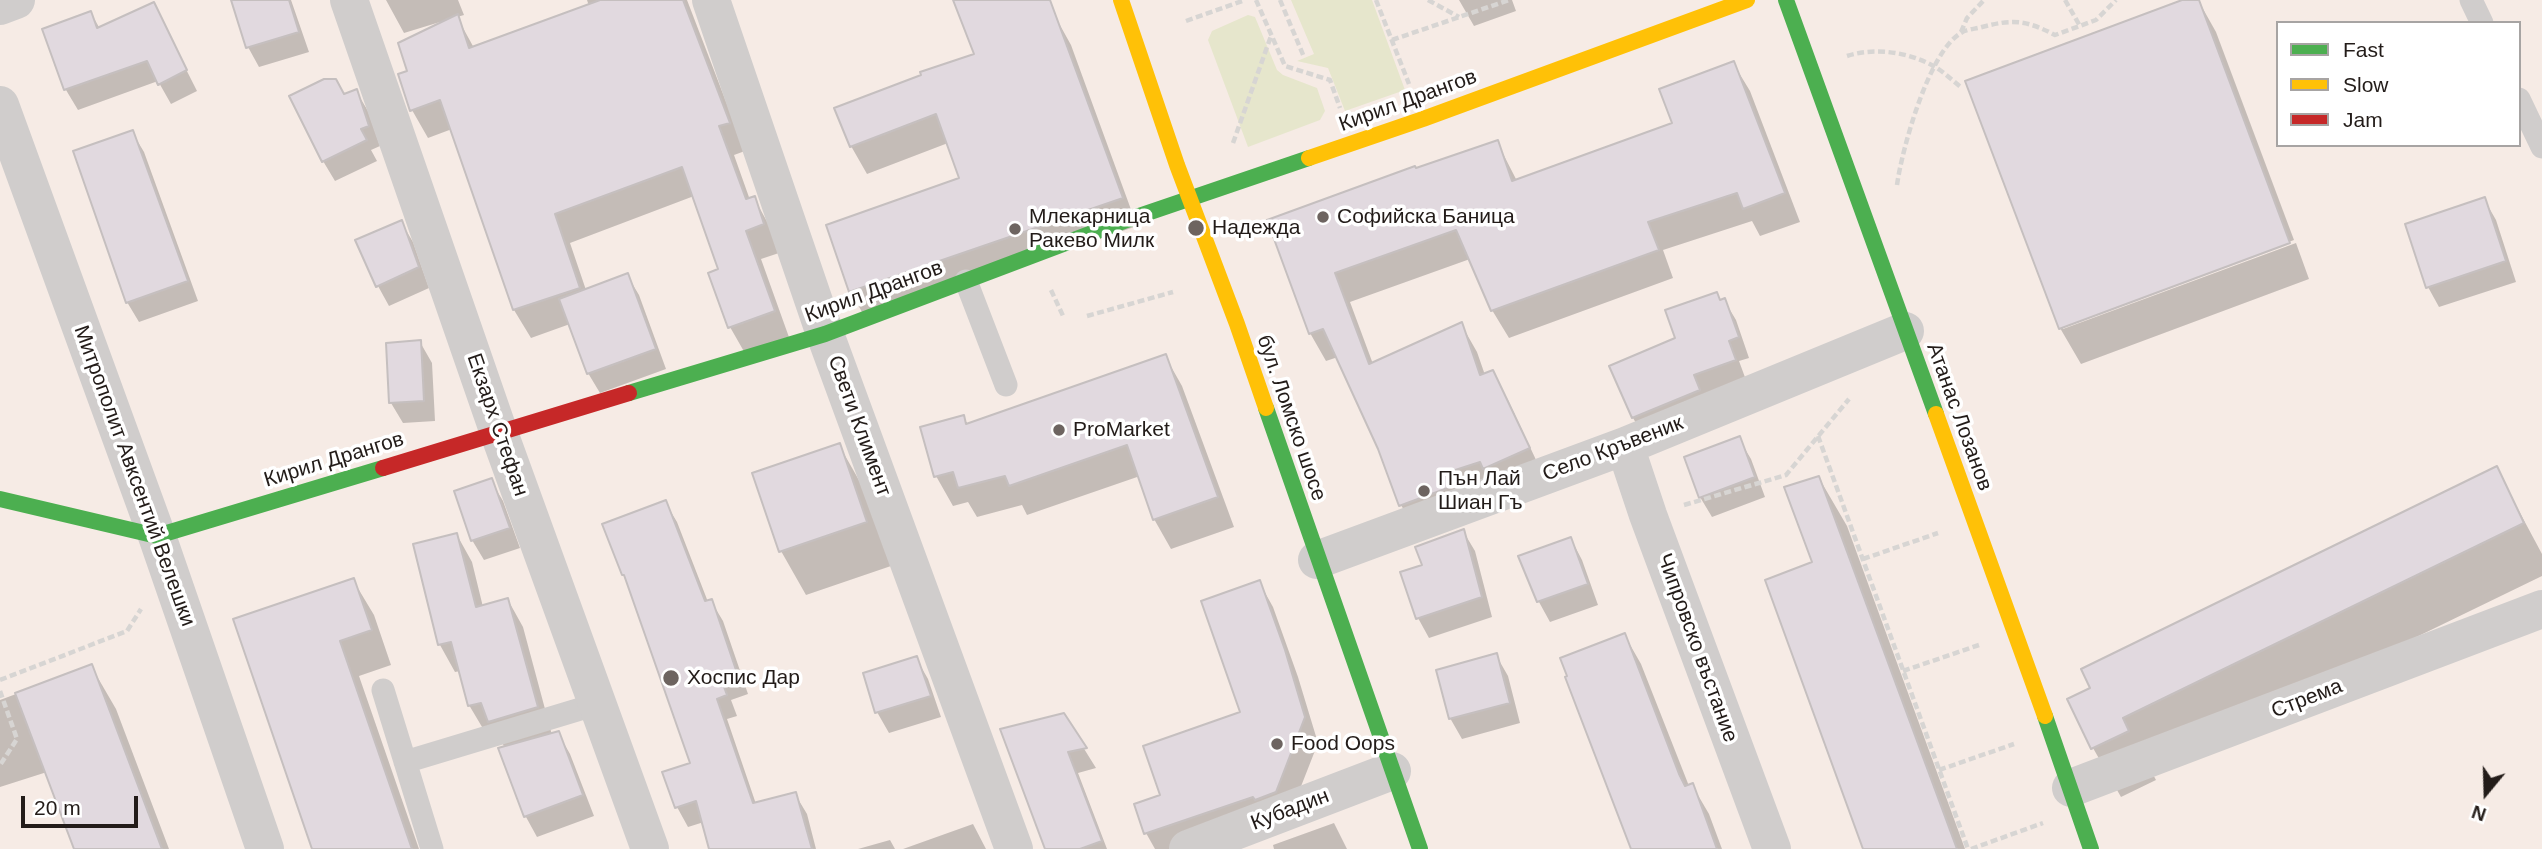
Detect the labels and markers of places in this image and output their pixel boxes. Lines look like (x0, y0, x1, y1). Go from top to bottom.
place label: Млекарница Ракево Милк (1029, 204, 1154, 254)
place label: Софийска Баница (1337, 204, 1515, 230)
marker: Софийска Баница (1315, 209, 1331, 225)
place label: Надежда (1212, 215, 1301, 241)
marker: Надежда (1186, 218, 1206, 238)
marker: Млекарница Ракево Милк (1007, 221, 1023, 237)
place label: ProMarket (1073, 417, 1170, 443)
marker: ProMarket (1051, 422, 1067, 438)
place label: Пън Лай Шиан Гъ (1438, 466, 1523, 516)
marker: Пън Лай Шиан Гъ (1416, 483, 1432, 499)
place label: Хоспис Дар (687, 665, 800, 691)
marker: Хоспис Дар (661, 668, 681, 688)
place label: Food Oops (1291, 731, 1395, 757)
marker: Food Oops (1269, 736, 1285, 752)

